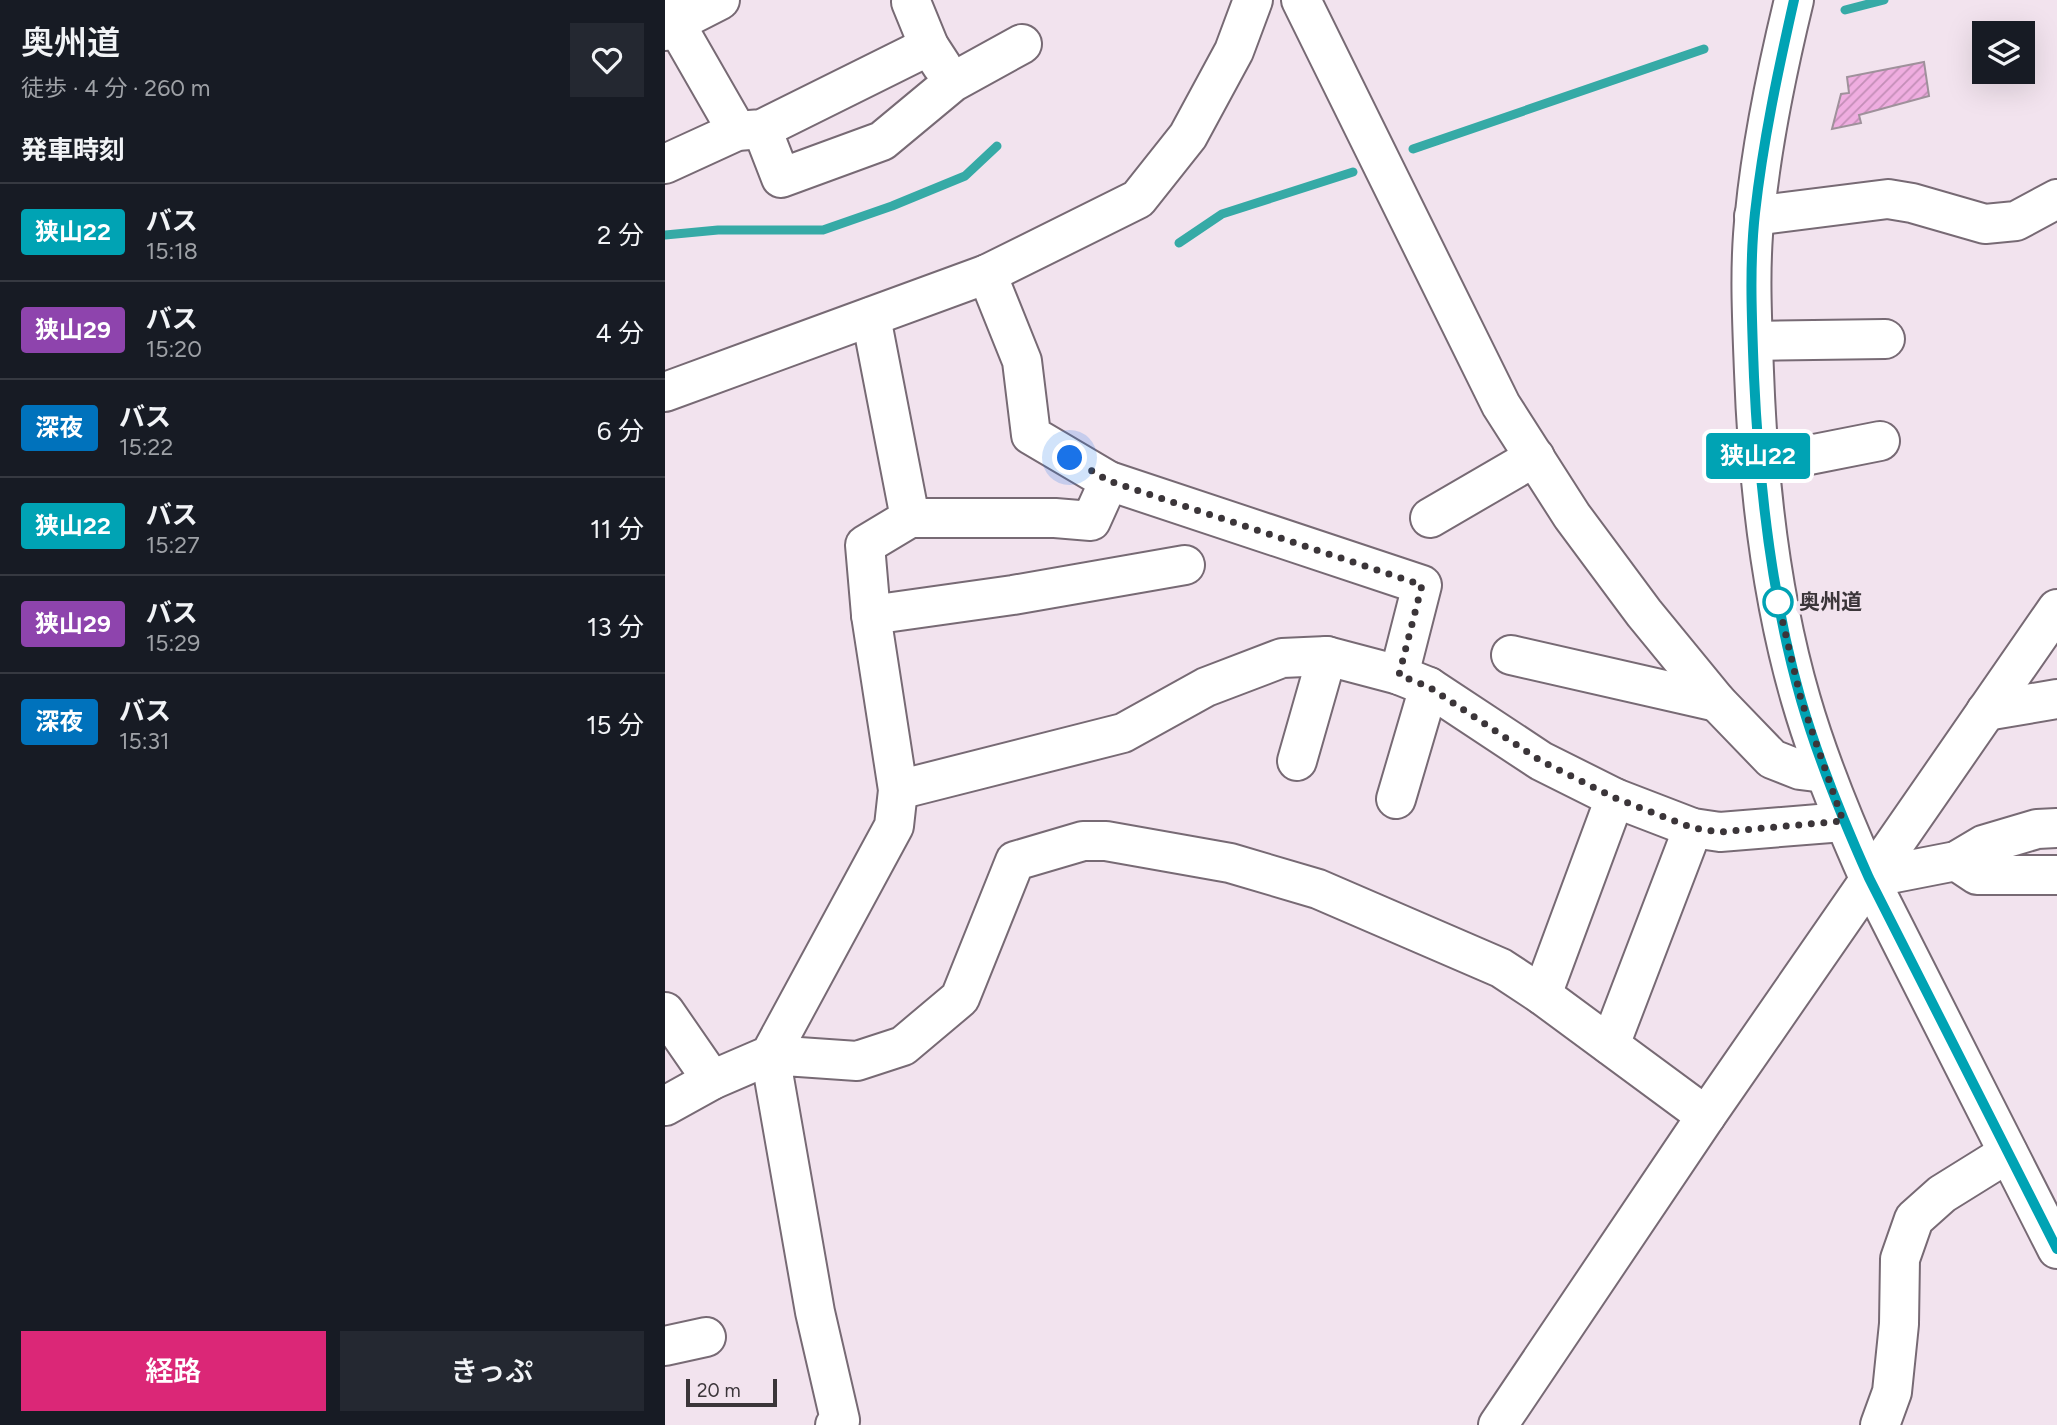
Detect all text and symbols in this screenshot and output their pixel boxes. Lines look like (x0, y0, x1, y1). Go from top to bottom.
map controls (1972, 21, 2035, 84)
button: layers (1972, 21, 2035, 84)
text: 奥州道 (21, 23, 120, 62)
button: heart (570, 23, 644, 97)
text: 徒歩 · 4 分 · 260 m (21, 74, 210, 102)
text: 発車時刻 (21, 134, 125, 166)
text: バス (146, 205, 198, 237)
text: 狭山22 (35, 217, 111, 246)
text: 2 分 (597, 219, 644, 251)
text: 15:18 (146, 237, 198, 265)
text: バス (146, 303, 198, 335)
text: 狭山29 (35, 315, 111, 344)
text: 4 分 (595, 317, 644, 349)
text: 15:20 (146, 335, 202, 363)
text: バス (119, 401, 171, 433)
text: 深夜 (36, 413, 84, 442)
text: 6 分 (597, 415, 644, 447)
text: 15:22 (119, 433, 173, 461)
line badge: 狭山22 (1709, 433, 1807, 479)
your location (1052, 440, 1087, 475)
text: 狭山22 (1720, 441, 1796, 470)
text: バス (146, 499, 198, 531)
text: 狭山22 (35, 511, 111, 540)
text: 11 分 (590, 513, 644, 545)
text: 15:27 (146, 531, 200, 559)
marker: 奥州道 (1763, 587, 1793, 617)
place label: 奥州道 (1799, 589, 1862, 614)
text: バス (146, 597, 198, 629)
text: 狭山29 (35, 609, 111, 638)
text: 13 分 (587, 611, 644, 643)
text: 15:29 (146, 629, 200, 657)
text: バス (119, 695, 171, 727)
text: 深夜 (36, 707, 84, 736)
text: 15 分 (586, 709, 644, 741)
text: 15:31 (119, 727, 170, 755)
button: 経路 (21, 1331, 326, 1411)
button: きっぷ (340, 1331, 644, 1411)
scale bar (686, 1376, 777, 1408)
text: 20 m (697, 1379, 741, 1402)

